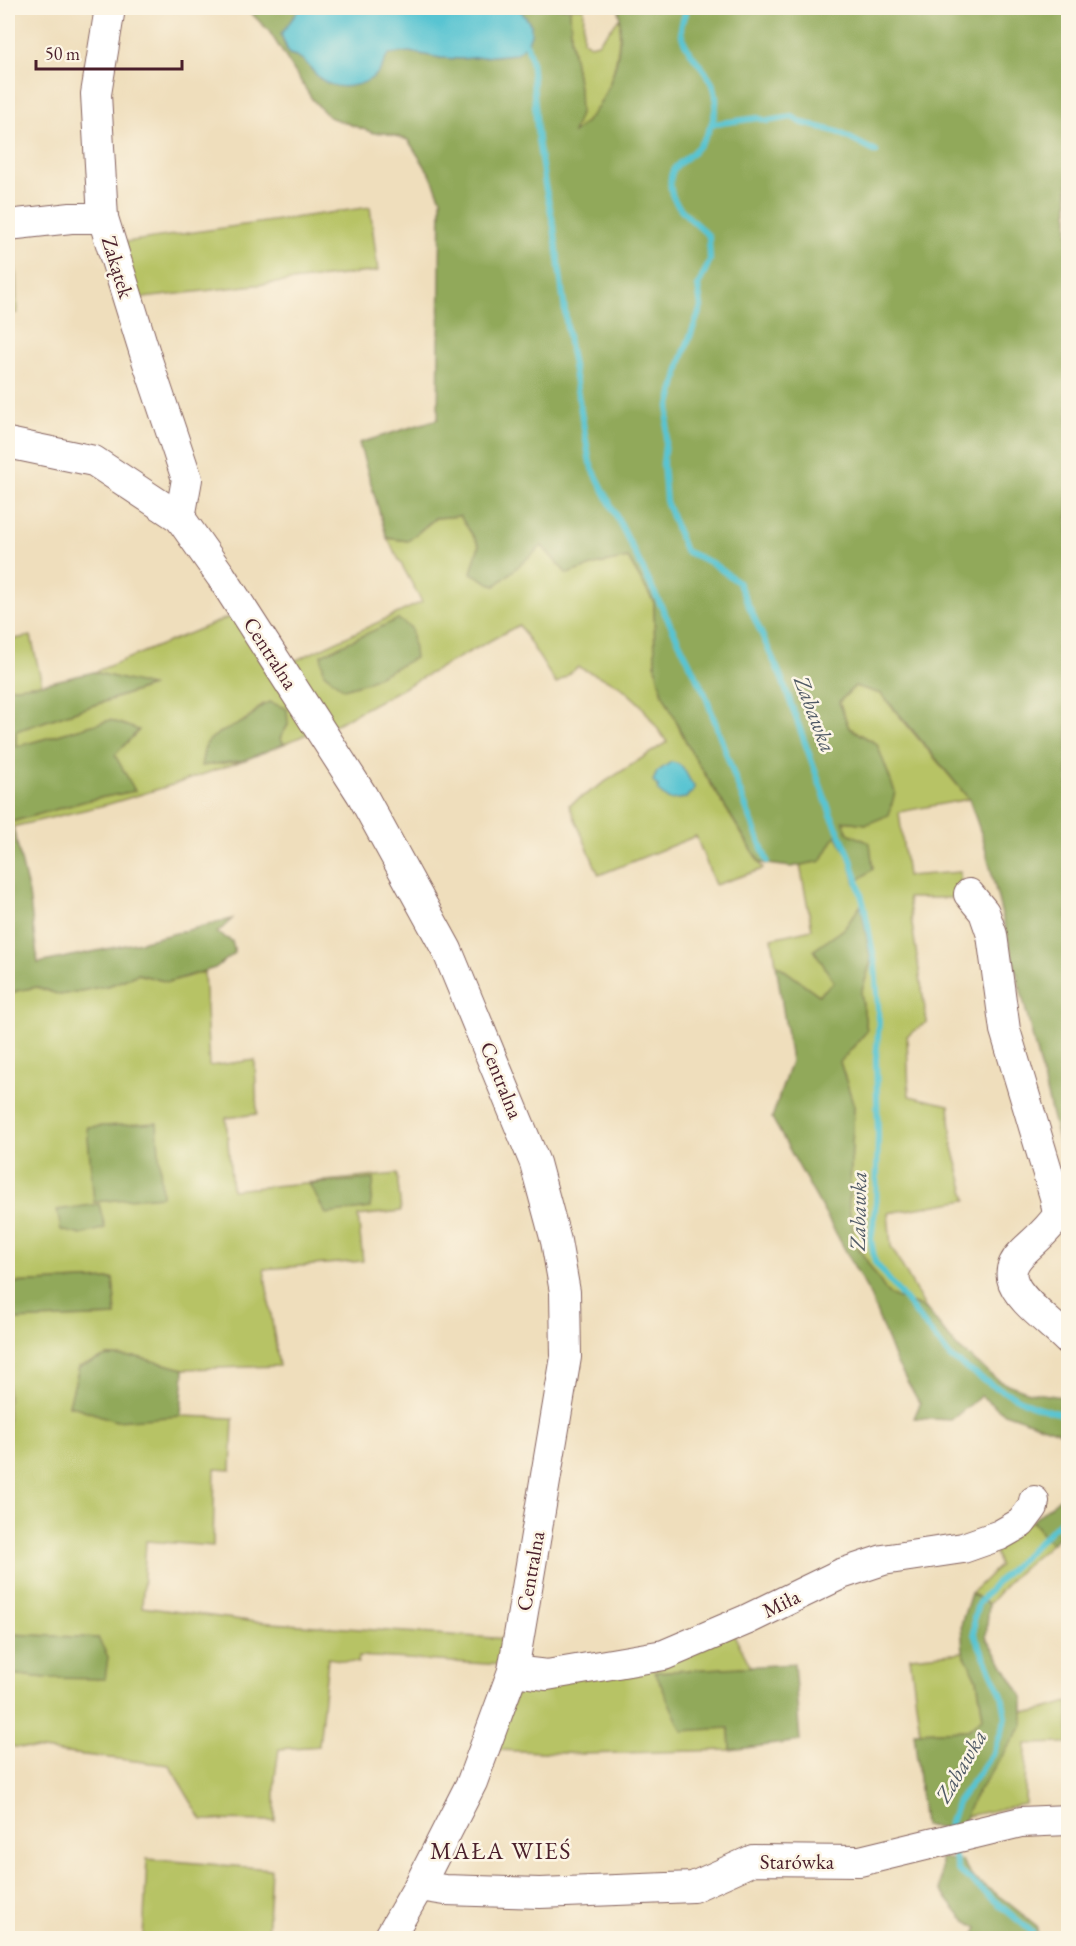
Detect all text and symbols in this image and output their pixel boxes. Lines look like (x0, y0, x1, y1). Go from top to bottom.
scale bar (36, 33, 182, 71)
text: 50 m (45, 42, 80, 65)
street label: Zakątek (96, 232, 141, 303)
street label: Centralna (238, 612, 305, 695)
water label: Zabawka (787, 671, 843, 756)
street label: Centralna (474, 1038, 530, 1123)
water label: Zabawka (843, 1171, 873, 1252)
street label: Centralna (510, 1528, 550, 1613)
street label: Miła (758, 1582, 805, 1624)
water label: Zabawka (928, 1724, 993, 1809)
district label: MAŁA WIEŚ (430, 1835, 572, 1866)
street label: Starówka (760, 1848, 835, 1875)

